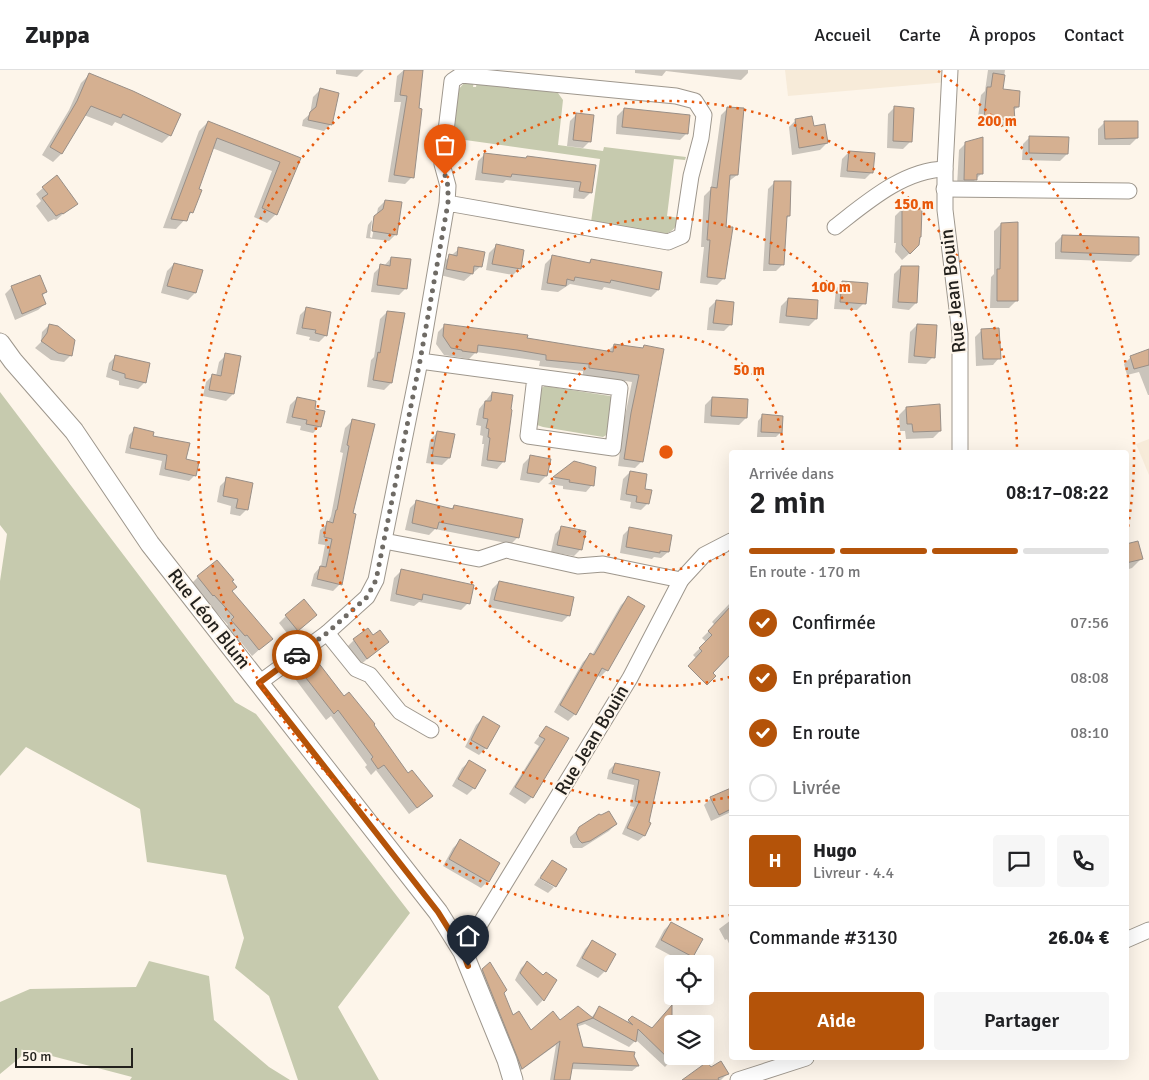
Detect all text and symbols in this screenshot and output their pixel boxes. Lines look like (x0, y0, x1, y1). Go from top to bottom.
text: Zuppa (25, 20, 90, 50)
text: Accueil (814, 24, 871, 46)
text: Carte (899, 24, 941, 46)
text: À propos (969, 24, 1036, 46)
text: Contact (1064, 24, 1124, 46)
text: 200 m (977, 112, 1017, 130)
pin (424, 124, 466, 175)
icon: bag (431, 131, 459, 159)
text: 150 m (894, 195, 934, 213)
street label: Rue Jean Bouin (935, 228, 971, 354)
text: 100 m (811, 278, 851, 296)
text: 50 m (733, 361, 765, 379)
centre of rings (657, 443, 675, 461)
text: Arrivée dans (749, 464, 834, 484)
text: 08:17–08:22 (1006, 481, 1109, 505)
text: 2 min (749, 483, 826, 522)
text: En route · 170 m (749, 562, 861, 582)
street label: Rue Léon Blum (162, 564, 256, 674)
icon: check (749, 609, 777, 637)
text: Confirmée (792, 611, 876, 635)
text: 07:56 (1070, 613, 1109, 633)
courier (272, 630, 322, 680)
icon: car (283, 641, 311, 669)
icon: check (749, 664, 777, 692)
text: En préparation (792, 666, 912, 690)
text: 08:08 (1070, 668, 1109, 688)
street label: Rue Jean Bouin (550, 680, 634, 800)
icon: check (749, 719, 777, 747)
text: En route (792, 721, 860, 745)
text: 08:10 (1070, 723, 1109, 743)
text: Livrée (792, 776, 841, 800)
button: chat (993, 835, 1045, 887)
button: phone (1057, 835, 1109, 887)
text: Hugo (813, 839, 857, 863)
text: H (768, 849, 782, 873)
text: Livreur · 4.4 (813, 863, 894, 883)
pin (447, 915, 489, 966)
icon: home (454, 922, 482, 950)
text: Commande #3130 (749, 926, 898, 950)
text: 26.04 € (1048, 926, 1109, 950)
map controls (664, 955, 714, 1065)
button: locate (664, 955, 714, 1005)
button: Aide (749, 992, 924, 1050)
button: Partager (934, 992, 1109, 1050)
button: layers (664, 1015, 714, 1065)
scale bar (15, 1045, 132, 1068)
text: 50 m (22, 1048, 51, 1065)

